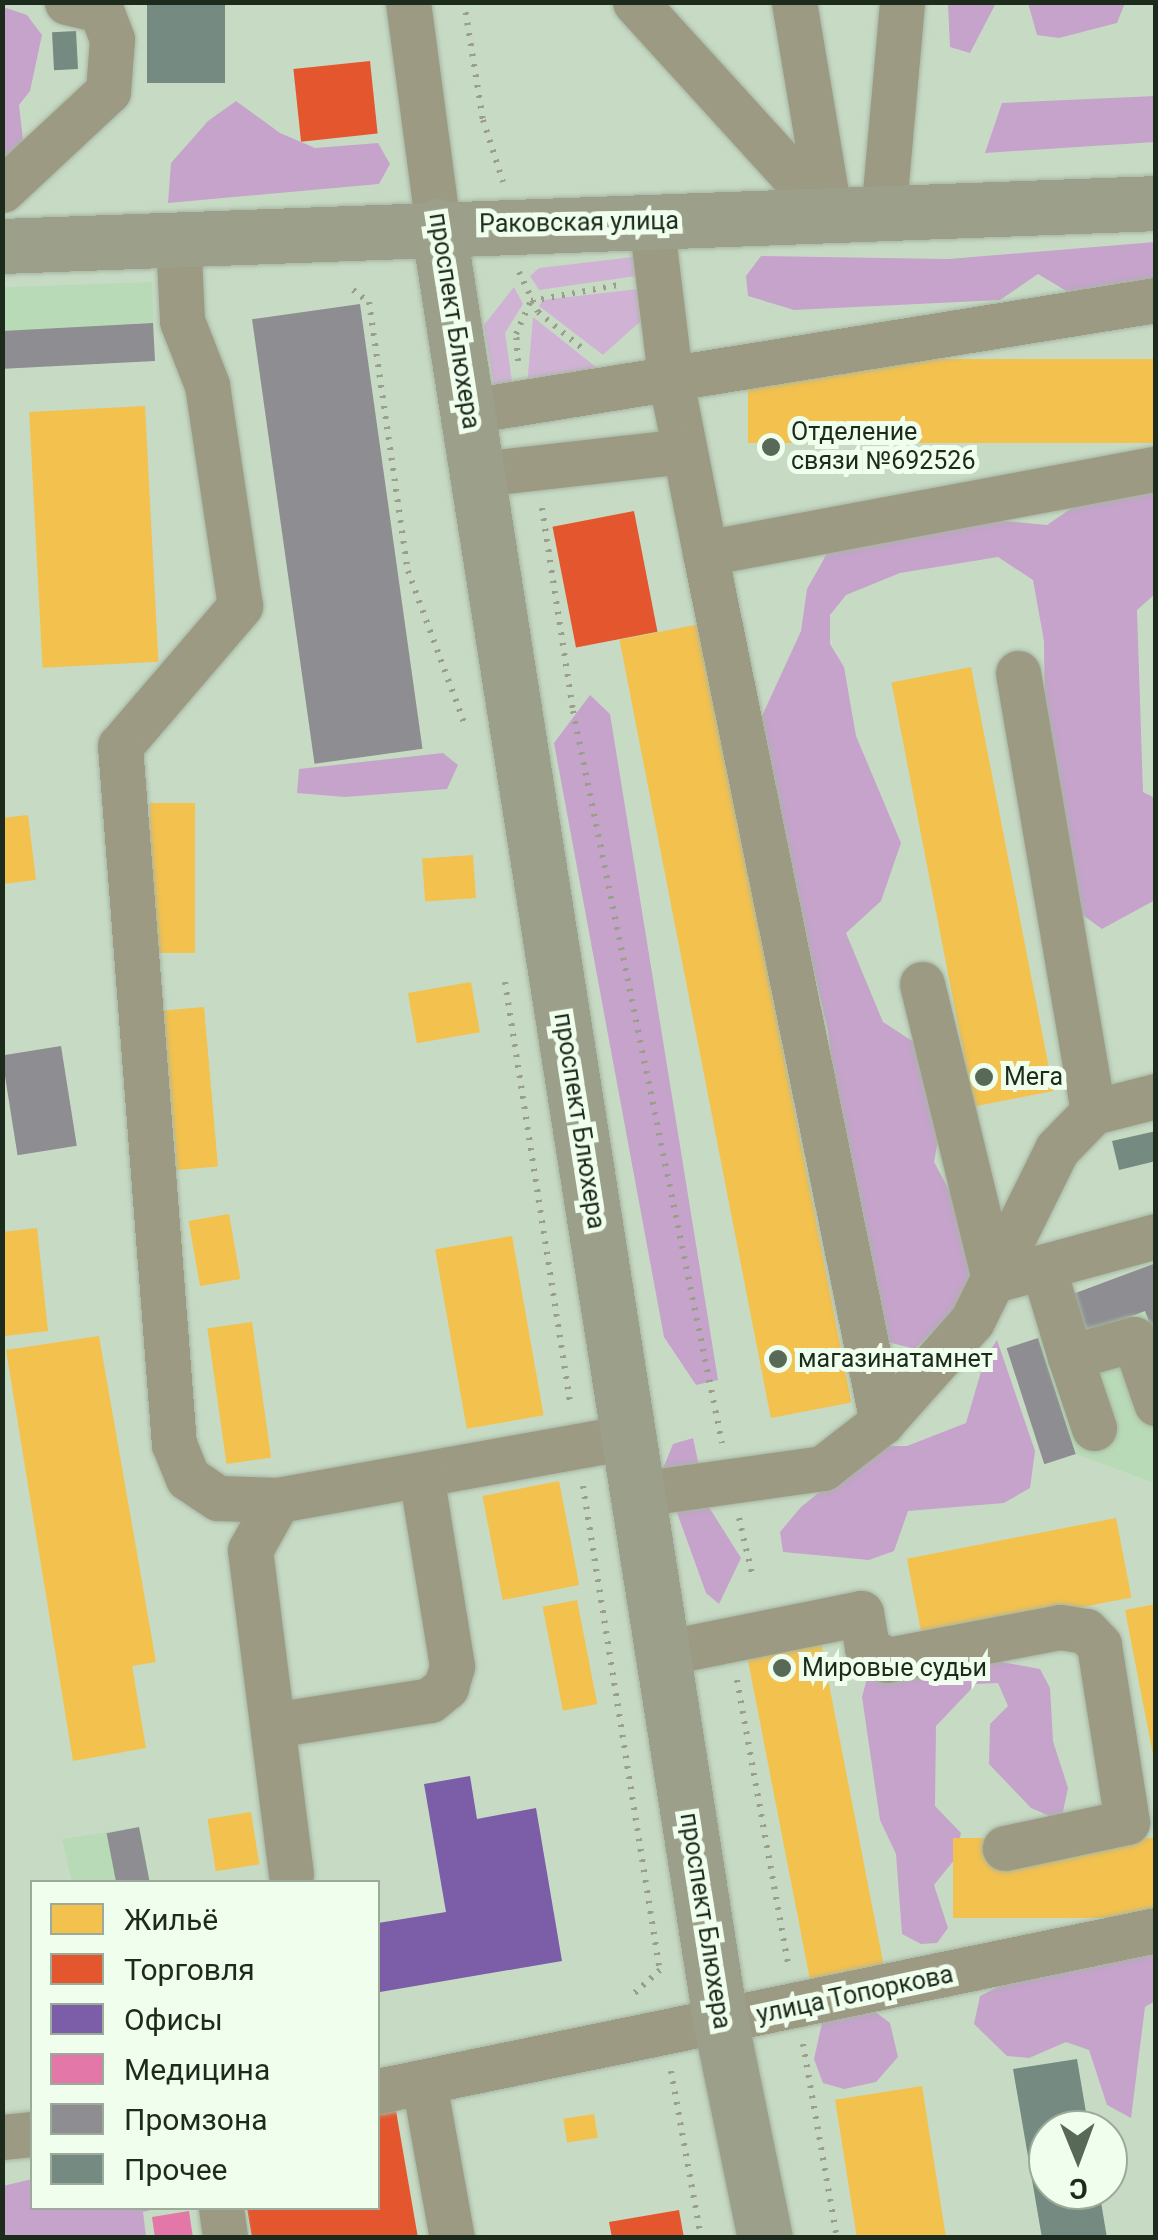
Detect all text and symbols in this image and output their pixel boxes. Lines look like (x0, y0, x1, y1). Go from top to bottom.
street label: Раковская улица (479, 206, 679, 240)
street label: проспект Блюхера (422, 211, 486, 431)
place label: Отделение связи №692526 (791, 418, 975, 477)
marker: Отделение связи №692526 (760, 436, 782, 458)
street label: проспект Блюхера (547, 1011, 611, 1231)
place label: Мега (1004, 1062, 1063, 1092)
marker: Мега (973, 1066, 995, 1088)
place label: магазинатамнет (798, 1344, 993, 1374)
marker: магазинатамнет (767, 1348, 789, 1370)
place label: Мировые судьи (802, 1653, 987, 1683)
marker: Мировые судьи (771, 1657, 793, 1679)
street label: проспект Блюхера (673, 1811, 737, 2031)
legend (30, 1880, 380, 2210)
text: Жильё (124, 1902, 218, 1937)
text: Торговля (124, 1952, 255, 1987)
street label: улица Топоркова (754, 1959, 956, 2031)
text: Офисы (124, 2002, 223, 2037)
text: Медицина (124, 2052, 270, 2087)
text: Промзона (124, 2102, 268, 2137)
north arrow (1028, 2110, 1128, 2210)
text: Прочее (124, 2152, 228, 2187)
text: С (1069, 2172, 1088, 2205)

